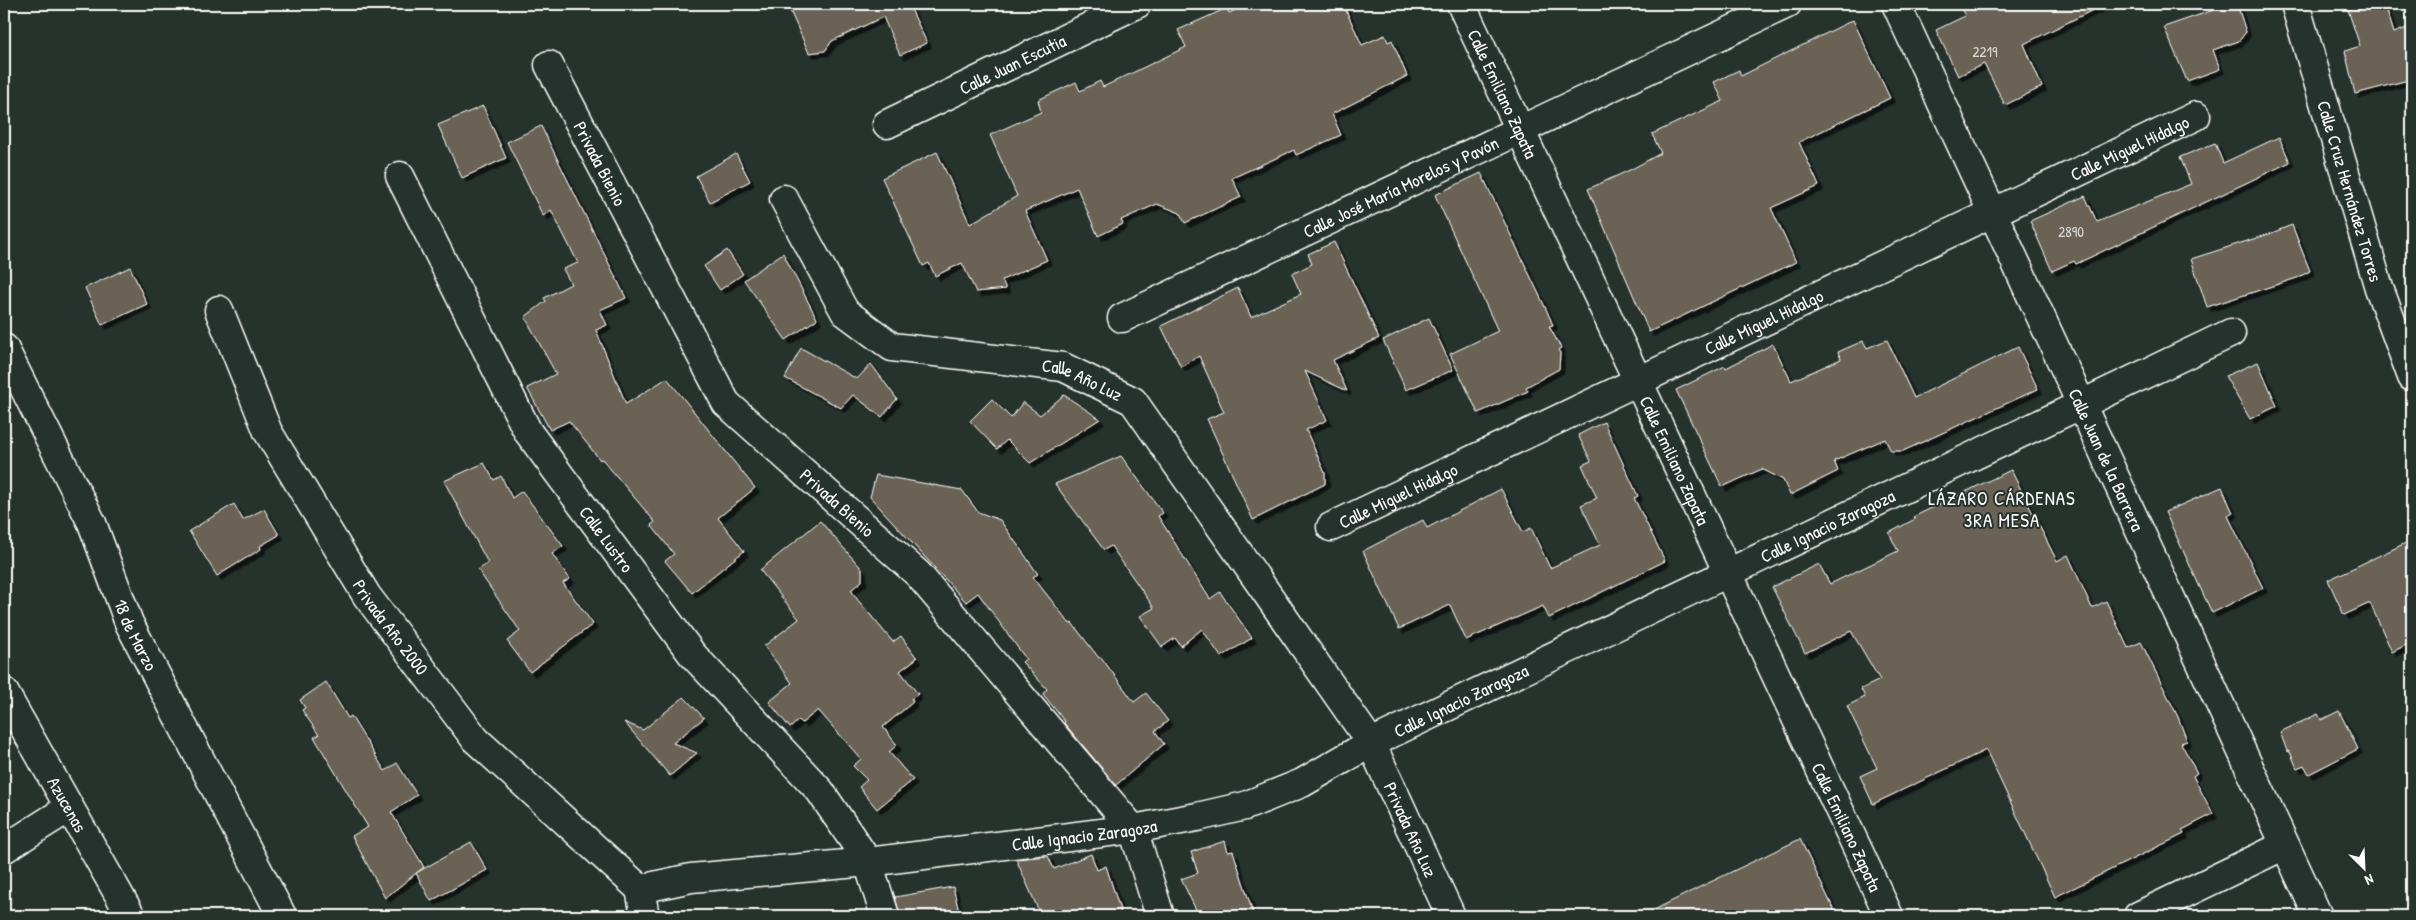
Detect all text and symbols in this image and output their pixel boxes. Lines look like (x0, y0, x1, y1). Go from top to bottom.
street label: Calle Emiliano Zapata (1462, 25, 1544, 162)
street label: Calle Juan Escutia (955, 28, 1070, 100)
house number: 2219 (1973, 41, 1998, 62)
street label: Calle Cruz Hernández Torres (2312, 98, 2389, 285)
street label: Calle Miguel Hidalgo (2066, 109, 2193, 187)
street label: Privada Bienio (568, 117, 633, 210)
street label: Calle José María Morelos y Pavón (1299, 130, 1502, 243)
house number: 2890 (2058, 221, 2084, 242)
street label: Calle Miguel Hidalgo (1700, 283, 1827, 360)
street label: Calle Año Luz (1041, 352, 1127, 407)
street label: Calle Juan de la Barrera (2063, 384, 2151, 535)
street label: Calle Emiliano Zapata (1634, 392, 1716, 529)
street label: Calle Miguel Hidalgo (1334, 456, 1461, 534)
street label: Privada Bienio (795, 462, 880, 542)
street label: Calle Ignacio Zaragoza (1756, 483, 1899, 568)
district label: LÁZARO CÁRDENAS 3RA MESA (1928, 485, 2076, 533)
street label: Calle Lustro (574, 500, 640, 577)
street label: Privada Año 2000 (347, 574, 435, 680)
street label: 18 de Marzo (109, 595, 164, 675)
street label: Calle Ignacio Zaragoza (1389, 657, 1532, 743)
street label: Calle Emiliano Zapata (1806, 758, 1888, 896)
street label: Azucenas (42, 772, 93, 837)
street label: Privada Año Luz (1378, 778, 1444, 881)
street label: Calle Ignacio Zaragoza (1010, 812, 1159, 856)
north arrow (2338, 842, 2388, 892)
text: N (2362, 870, 2377, 891)

